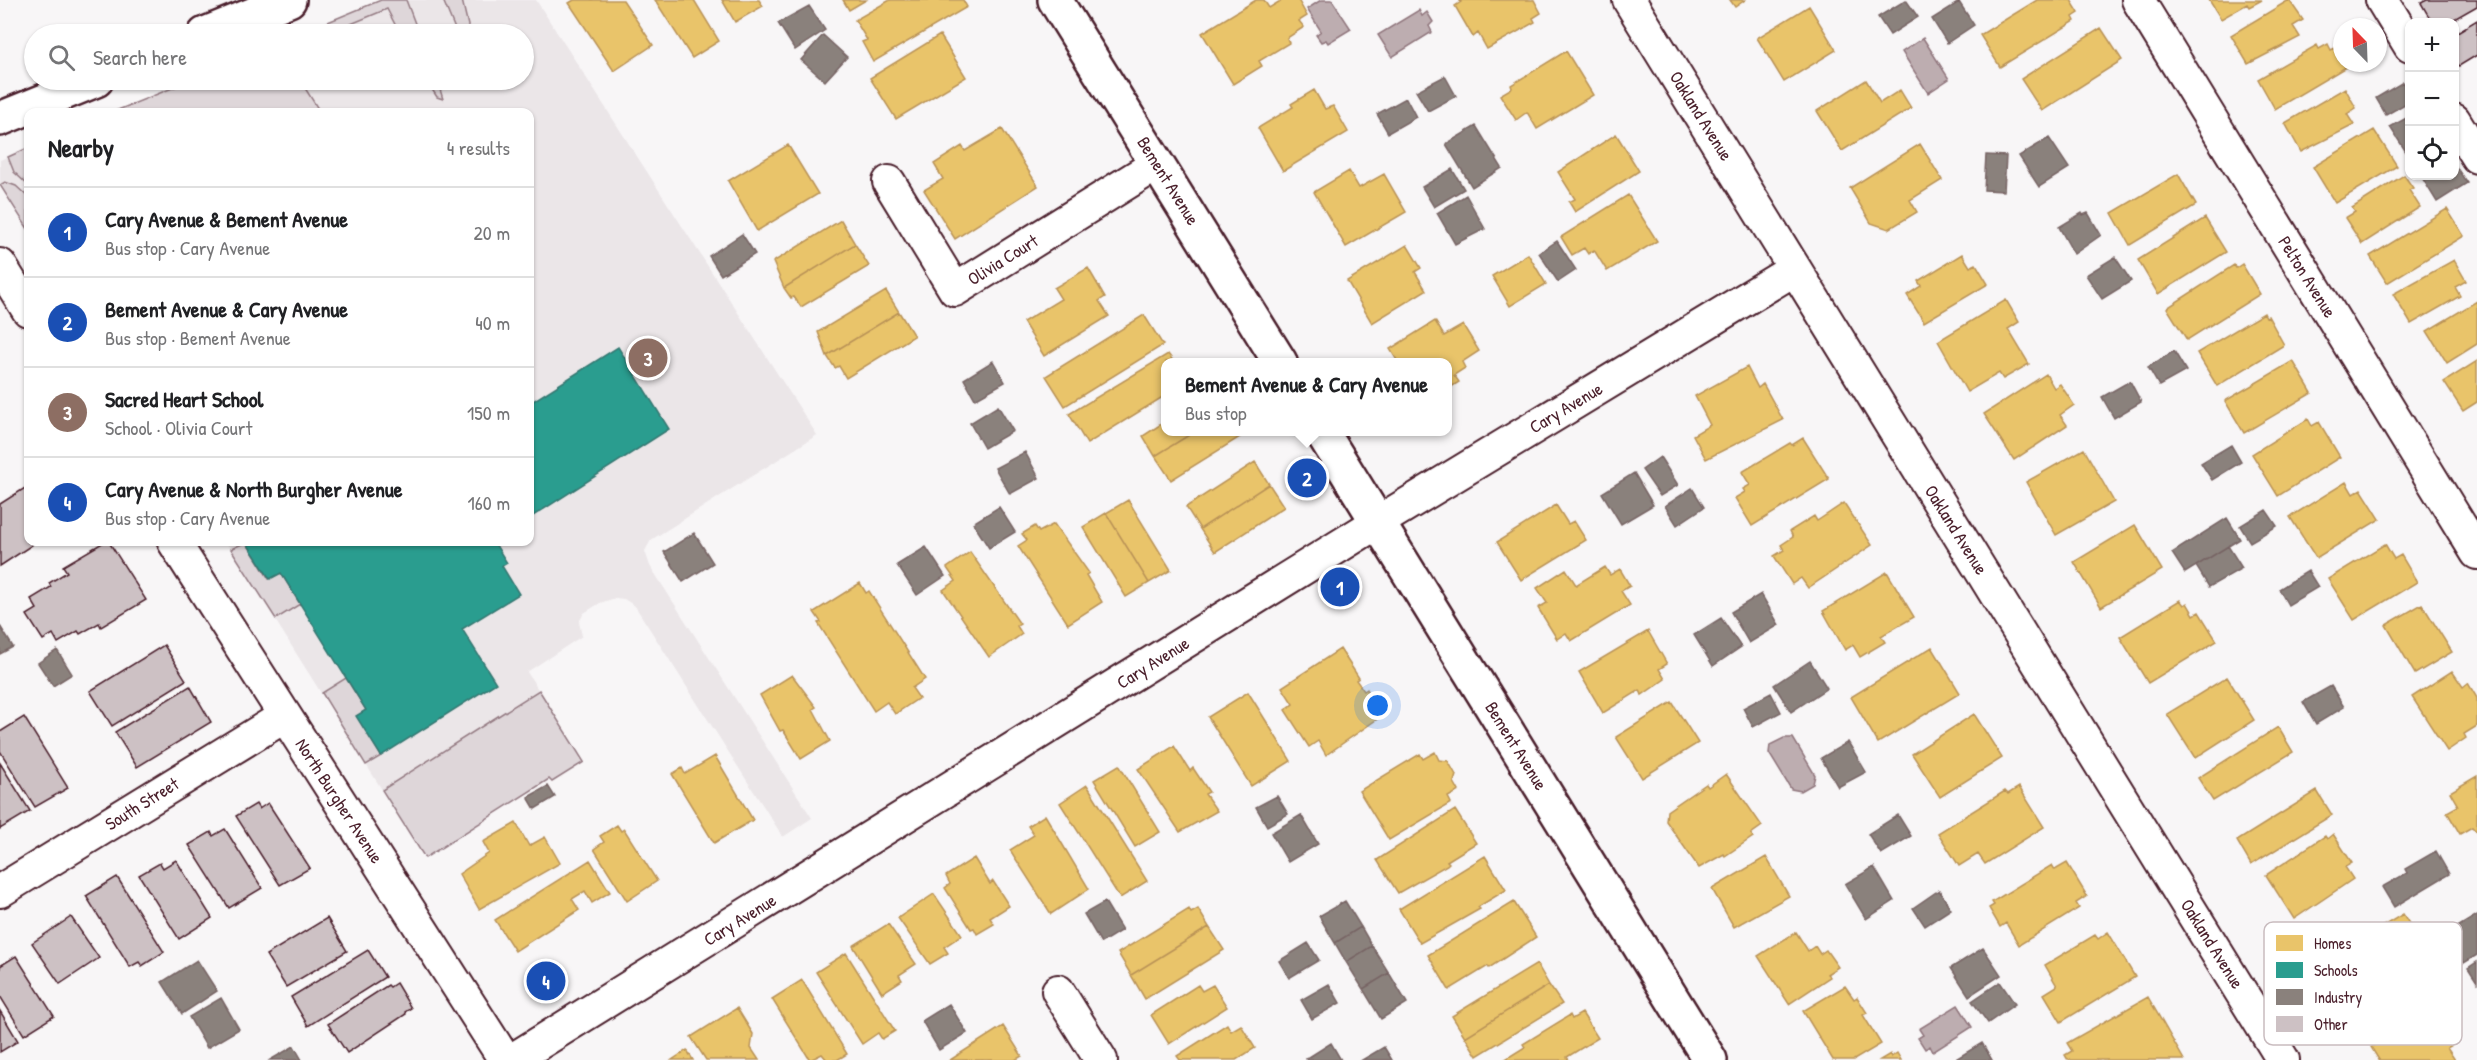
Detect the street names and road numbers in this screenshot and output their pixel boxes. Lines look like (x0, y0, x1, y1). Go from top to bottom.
street label: Oakland Avenue (1664, 66, 1739, 165)
street label: Bement Avenue (1131, 132, 1205, 230)
street label: Olivia Court (963, 228, 1043, 291)
street label: Pelton Avenue (2272, 231, 2342, 322)
street label: Cary Avenue (1524, 376, 1607, 439)
street label: Oakland Avenue (1919, 480, 1994, 579)
street label: Cary Avenue (1112, 630, 1194, 695)
street label: Bement Avenue (1479, 697, 1553, 795)
street label: North Burgher Avenue (290, 733, 389, 868)
street label: South Street (100, 771, 184, 836)
street label: Cary Avenue (699, 887, 781, 952)
street label: Oakland Avenue (2175, 894, 2250, 993)

